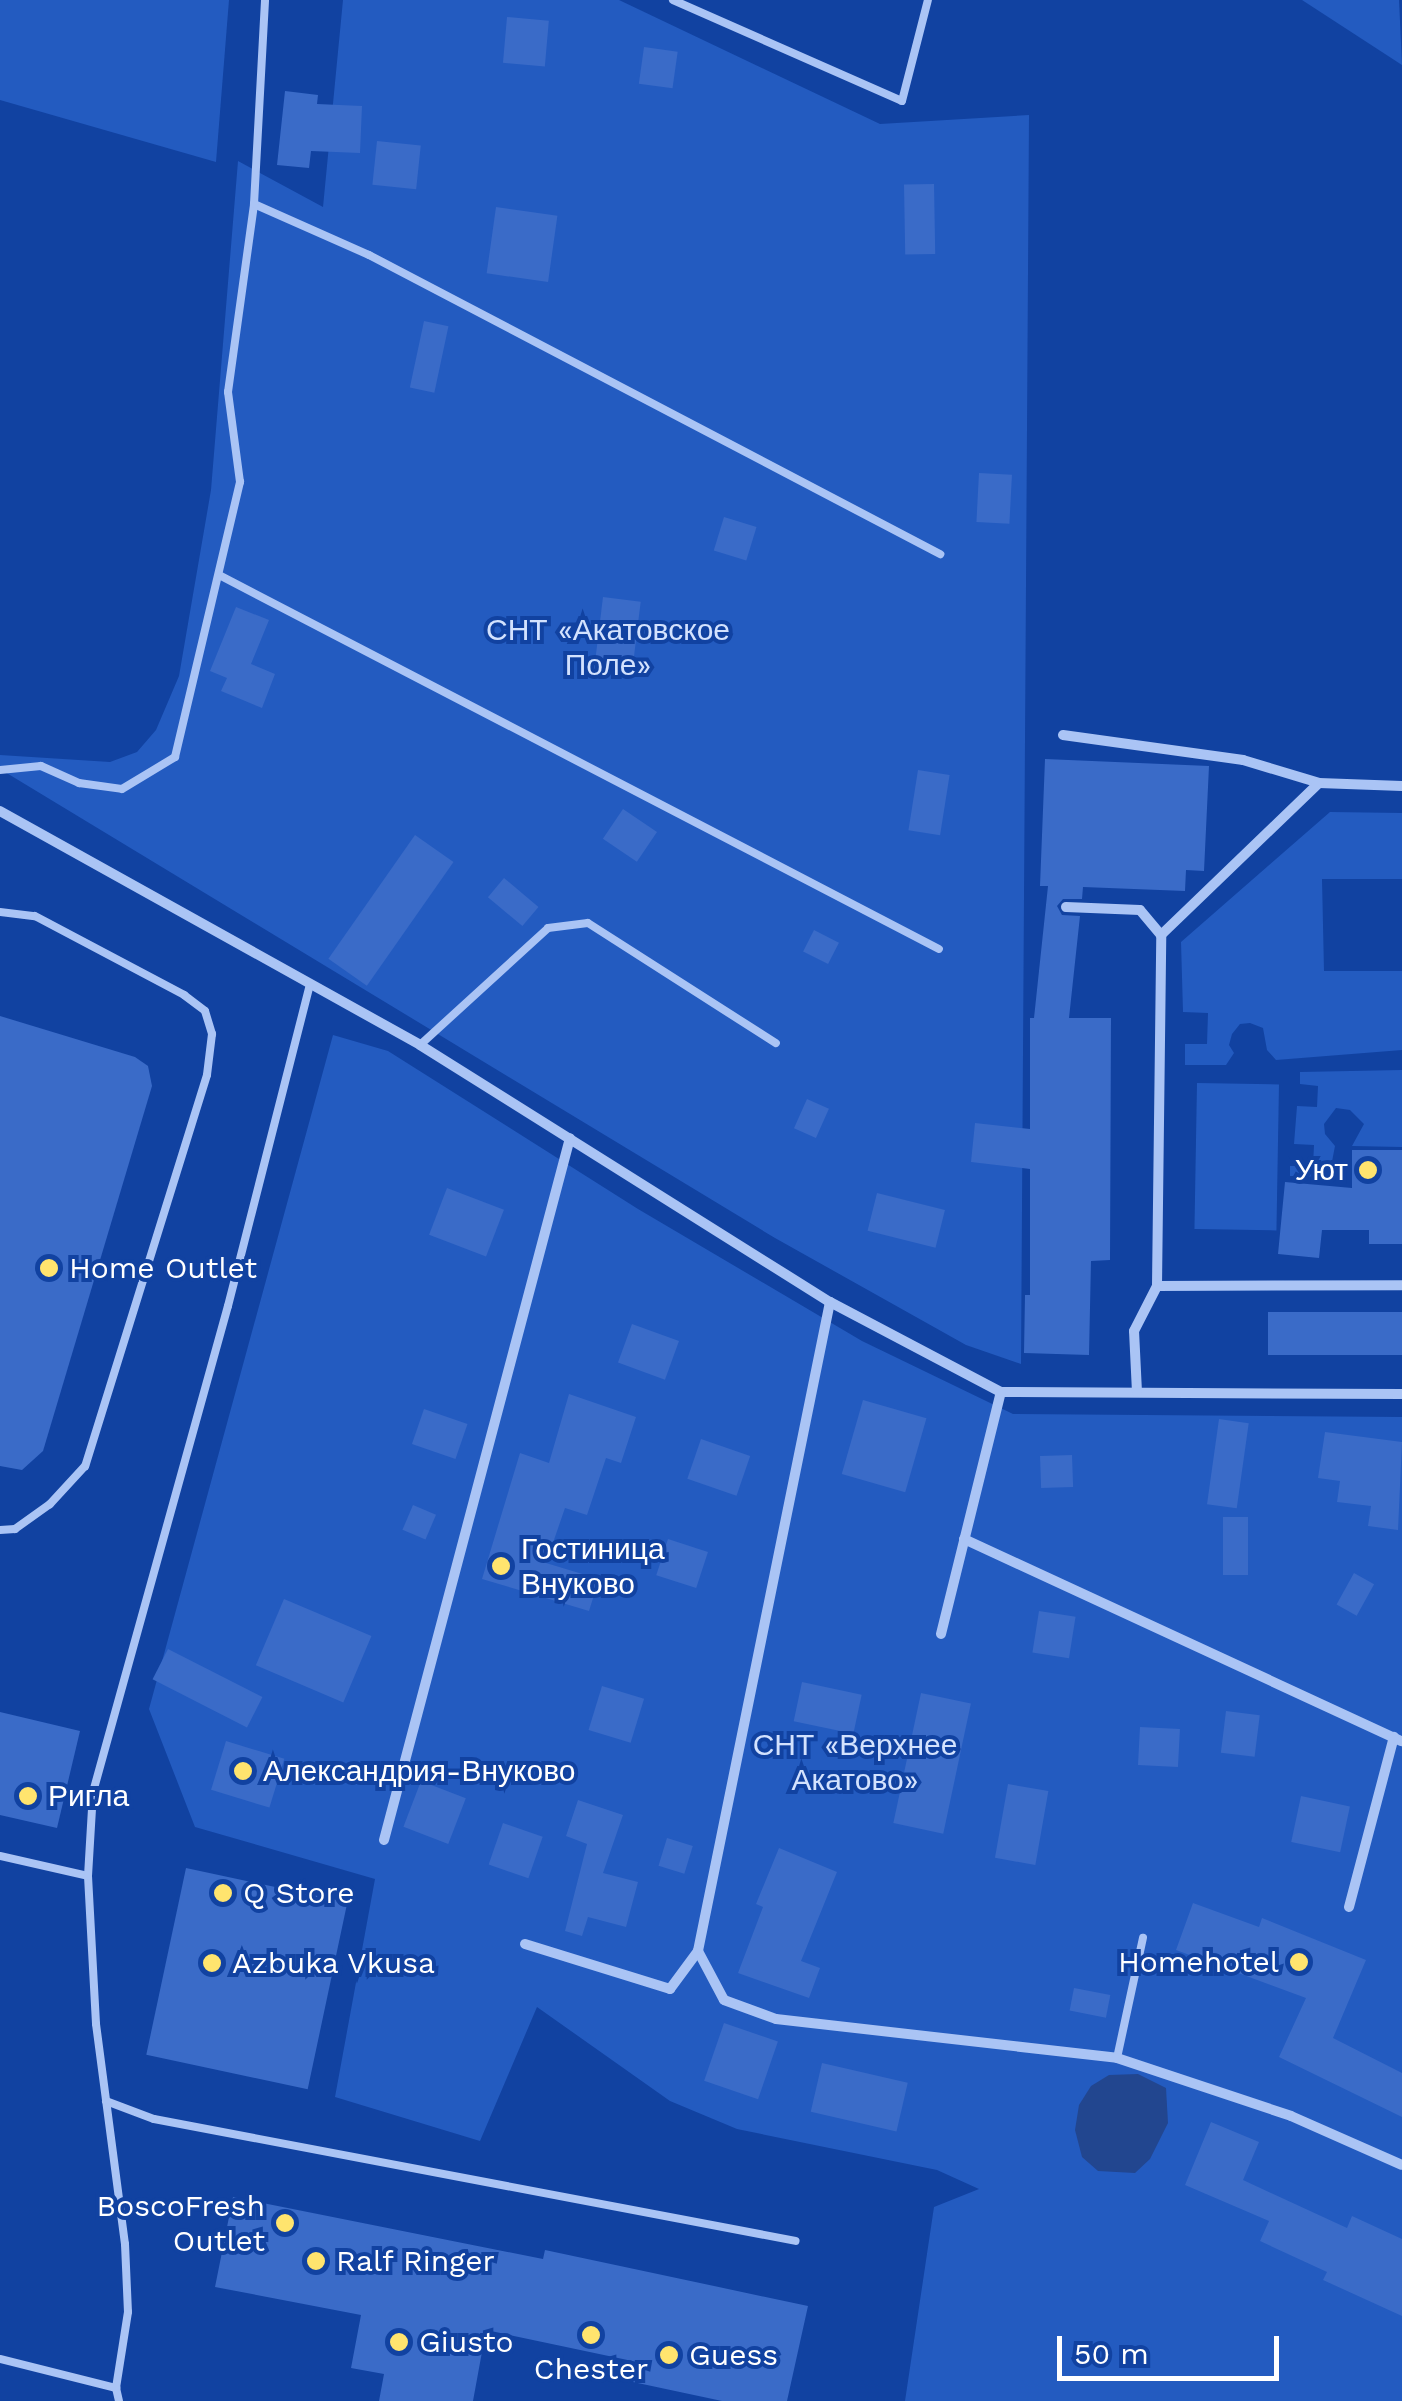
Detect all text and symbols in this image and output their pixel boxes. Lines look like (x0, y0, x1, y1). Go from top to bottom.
park label: СНТ «Акатовское Поле» (486, 612, 730, 682)
place label: Уют (1295, 1152, 1348, 1188)
marker: Уют (1357, 1159, 1379, 1181)
place label: Home Outlet (69, 1250, 257, 1286)
marker: Home Outlet (38, 1257, 60, 1279)
place label: Гостиница Внуково (521, 1531, 665, 1602)
marker: Гостиница Внуково (490, 1555, 512, 1577)
park label: СНТ «Верхнее Акатово» (753, 1727, 957, 1798)
place label: Александрия-Внуково (263, 1753, 575, 1789)
marker: Александрия-Внуково (232, 1760, 254, 1782)
place label: Ригла (48, 1778, 129, 1814)
marker: Ригла (17, 1785, 39, 1807)
place label: Q Store (243, 1875, 355, 1911)
marker: Q Store (212, 1882, 234, 1904)
place label: Homehotel (1118, 1944, 1279, 1980)
place label: Azbuka Vkusa (232, 1945, 437, 1981)
marker: Homehotel (1288, 1951, 1310, 1973)
marker: Azbuka Vkusa (201, 1952, 223, 1974)
place label: BoscoFresh Outlet (97, 2188, 265, 2258)
marker: BoscoFresh Outlet (274, 2212, 296, 2234)
place label: Ralf Ringer (336, 2243, 496, 2279)
marker: Ralf Ringer (305, 2250, 327, 2272)
scale bar (1062, 2316, 1284, 2378)
place label: Giusto (419, 2324, 514, 2360)
marker: Chester (580, 2324, 602, 2346)
marker: Giusto (388, 2331, 410, 2353)
text: 50 m (1074, 2336, 1149, 2371)
place label: Guess (689, 2337, 778, 2373)
marker: Guess (658, 2344, 680, 2366)
place label: Chester (534, 2351, 648, 2387)

